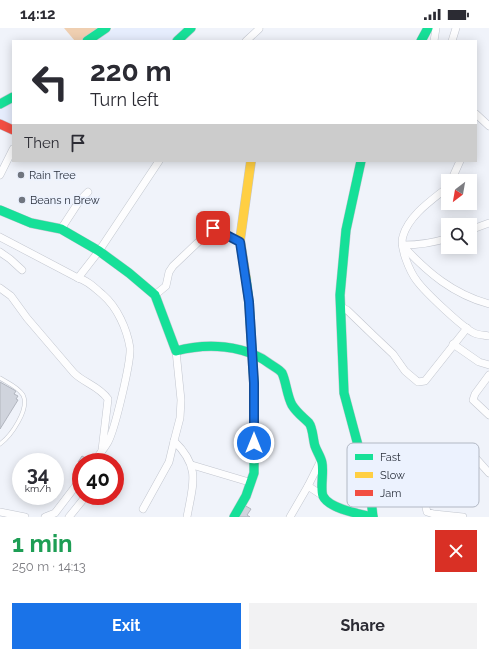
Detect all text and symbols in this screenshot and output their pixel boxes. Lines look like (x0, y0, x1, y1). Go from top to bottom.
text: 14:12 (20, 5, 56, 23)
text: 220 m (90, 55, 172, 88)
icon: left (24, 56, 76, 108)
text: Turn left (90, 89, 159, 110)
icon: arrive (67, 132, 89, 154)
text: Then (24, 134, 59, 152)
place label: Rain Tree (29, 169, 76, 182)
marker: Rain Tree (16, 170, 26, 180)
north arrow (441, 174, 477, 210)
map controls (441, 174, 477, 254)
place label: Beans n Brew (30, 194, 100, 207)
marker: Beans n Brew (17, 195, 27, 205)
pin (196, 211, 230, 245)
icon: arrive (202, 217, 224, 239)
button: search (441, 218, 477, 254)
position arrow (233, 422, 275, 464)
legend (347, 443, 479, 507)
text: Fast (380, 451, 401, 464)
speed limit sign: 40 (72, 453, 124, 505)
text: 34 (27, 462, 49, 486)
text: Slow (380, 469, 405, 482)
text: km/h (25, 483, 51, 494)
text: Jam (380, 487, 401, 500)
text: 1 min (12, 529, 73, 558)
button: close (435, 530, 477, 572)
text: 250 m · 14:13 (12, 559, 86, 574)
button: Exit (12, 603, 241, 649)
button: Share (249, 603, 477, 649)

